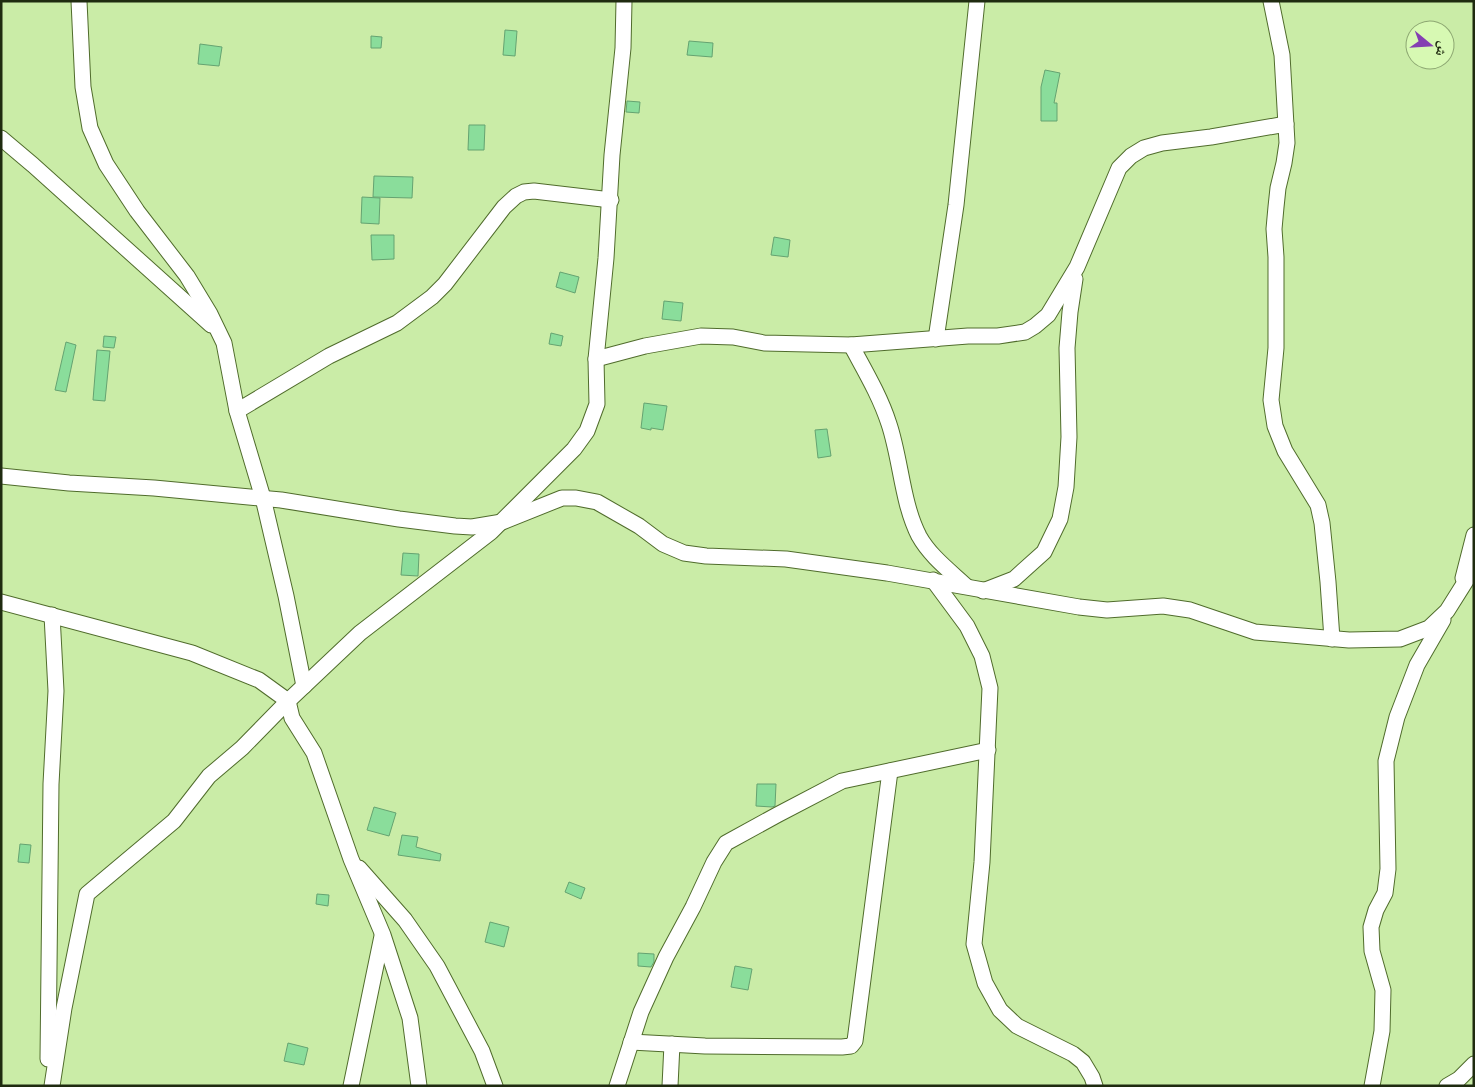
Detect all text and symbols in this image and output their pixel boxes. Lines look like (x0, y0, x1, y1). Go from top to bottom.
north arrow (1405, 20, 1455, 70)
text: ش (1431, 39, 1451, 58)

